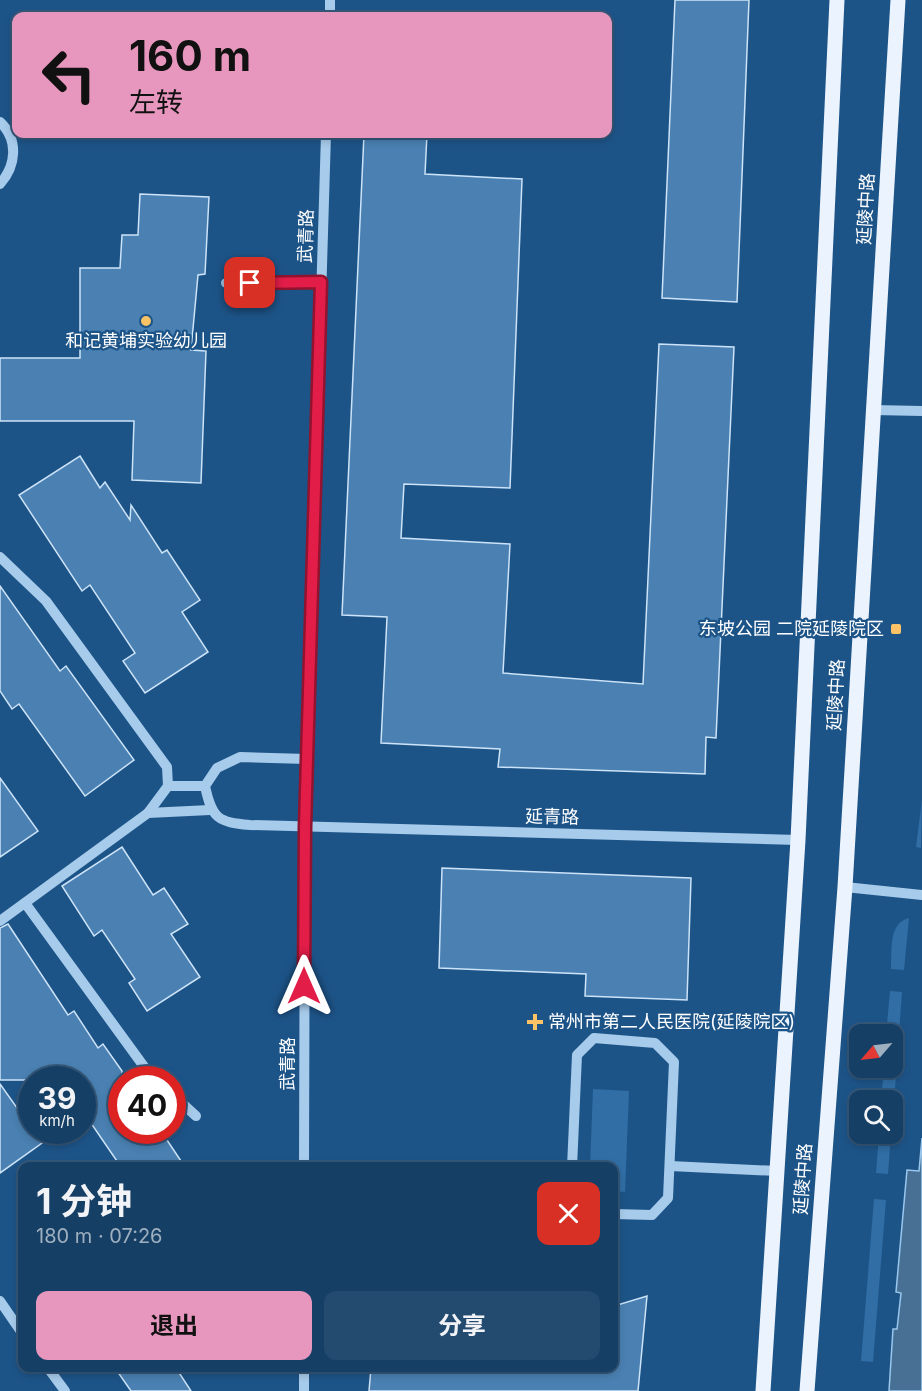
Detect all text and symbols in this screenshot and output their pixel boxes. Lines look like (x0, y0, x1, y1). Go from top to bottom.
text: 160 m (129, 30, 251, 81)
icon: left (30, 36, 108, 114)
text: 左转 (129, 86, 183, 119)
street label: 延陵中路 (853, 172, 878, 245)
street label: 武青路 (294, 209, 317, 263)
pin (224, 257, 275, 308)
icon: arrive (233, 266, 266, 299)
marker: 和记黄埔实验幼儿园 (139, 314, 153, 328)
place label: 和记黄埔实验幼儿园 (65, 330, 227, 351)
place label: 东坡公园 二院延陵院区 (699, 618, 884, 639)
marker: 东坡公园 二院延陵院区 (889, 622, 903, 636)
street label: 延陵中路 (823, 658, 848, 731)
street label: 延青路 (525, 806, 579, 827)
position arrow (272, 954, 336, 1018)
place label: 常州市第二人民医院(延陵院区) (548, 1011, 795, 1032)
marker: 常州市第二人民医院(延陵院区) (526, 1013, 544, 1031)
north arrow (849, 1024, 903, 1078)
map controls (849, 1024, 903, 1144)
street label: 武青路 (277, 1037, 298, 1091)
speed limit sign: 40 (108, 1066, 186, 1144)
text: 39 (38, 1080, 76, 1116)
button: search (849, 1090, 903, 1144)
text: km/h (39, 1111, 75, 1130)
street label: 延陵中路 (790, 1142, 815, 1216)
text: 1 分钟 (36, 1179, 132, 1223)
button: close (537, 1182, 600, 1245)
text: 180 m · 07:26 (36, 1224, 163, 1248)
button: 退出 (36, 1291, 312, 1360)
button: 分享 (324, 1291, 600, 1360)

